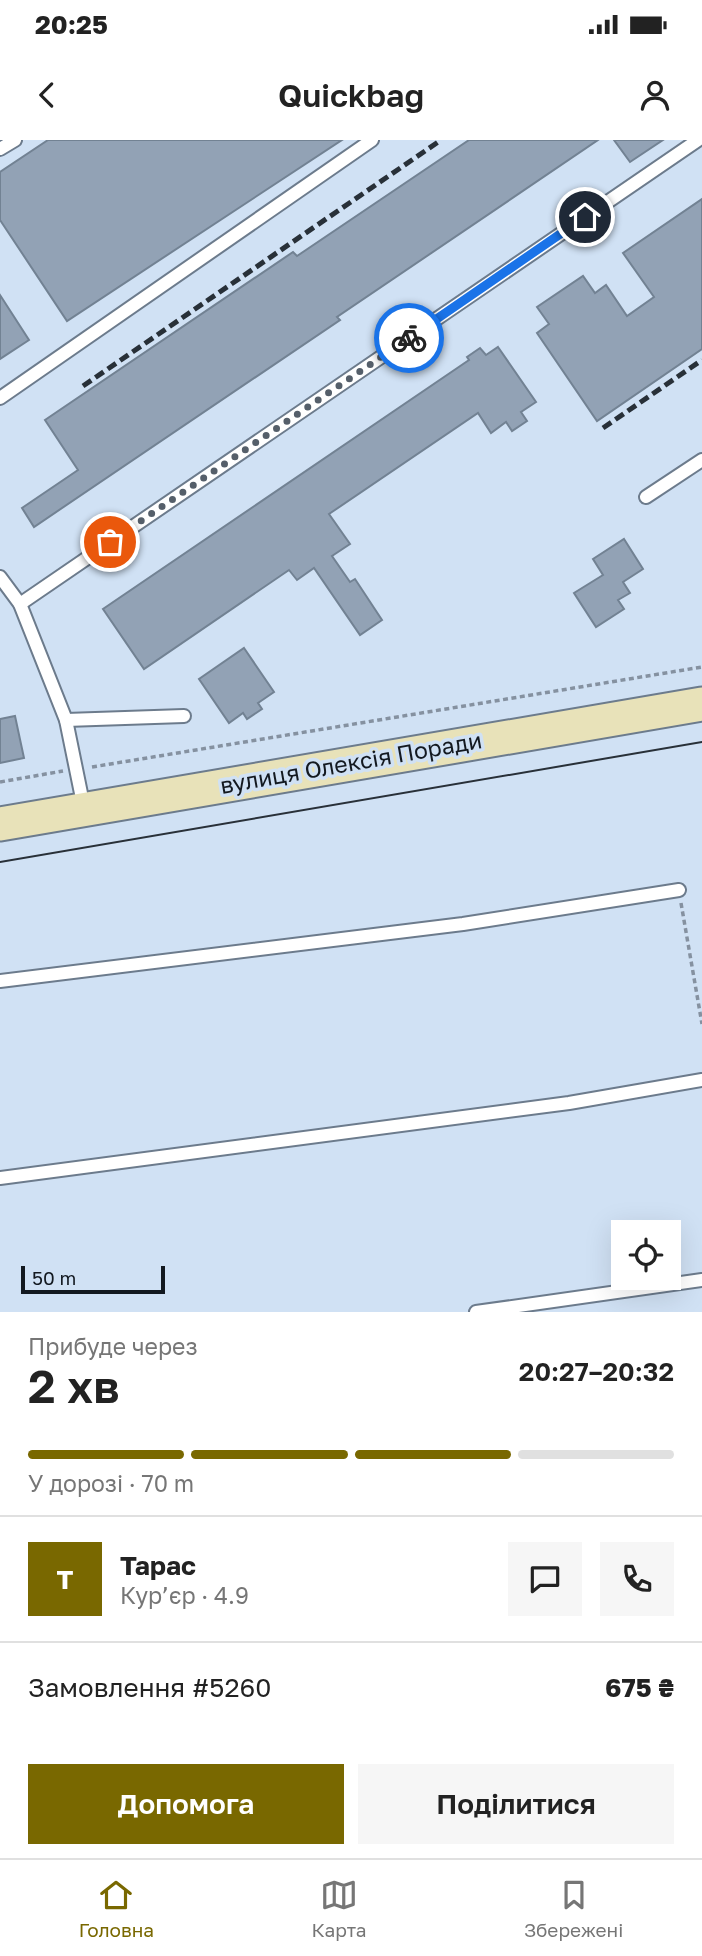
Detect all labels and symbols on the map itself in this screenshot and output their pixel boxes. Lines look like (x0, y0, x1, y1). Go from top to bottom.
pin (555, 187, 615, 247)
courier (374, 303, 444, 373)
pin (80, 512, 140, 572)
street label: вулиця Олексія Поради (218, 725, 484, 799)
scale bar (21, 1263, 164, 1295)

